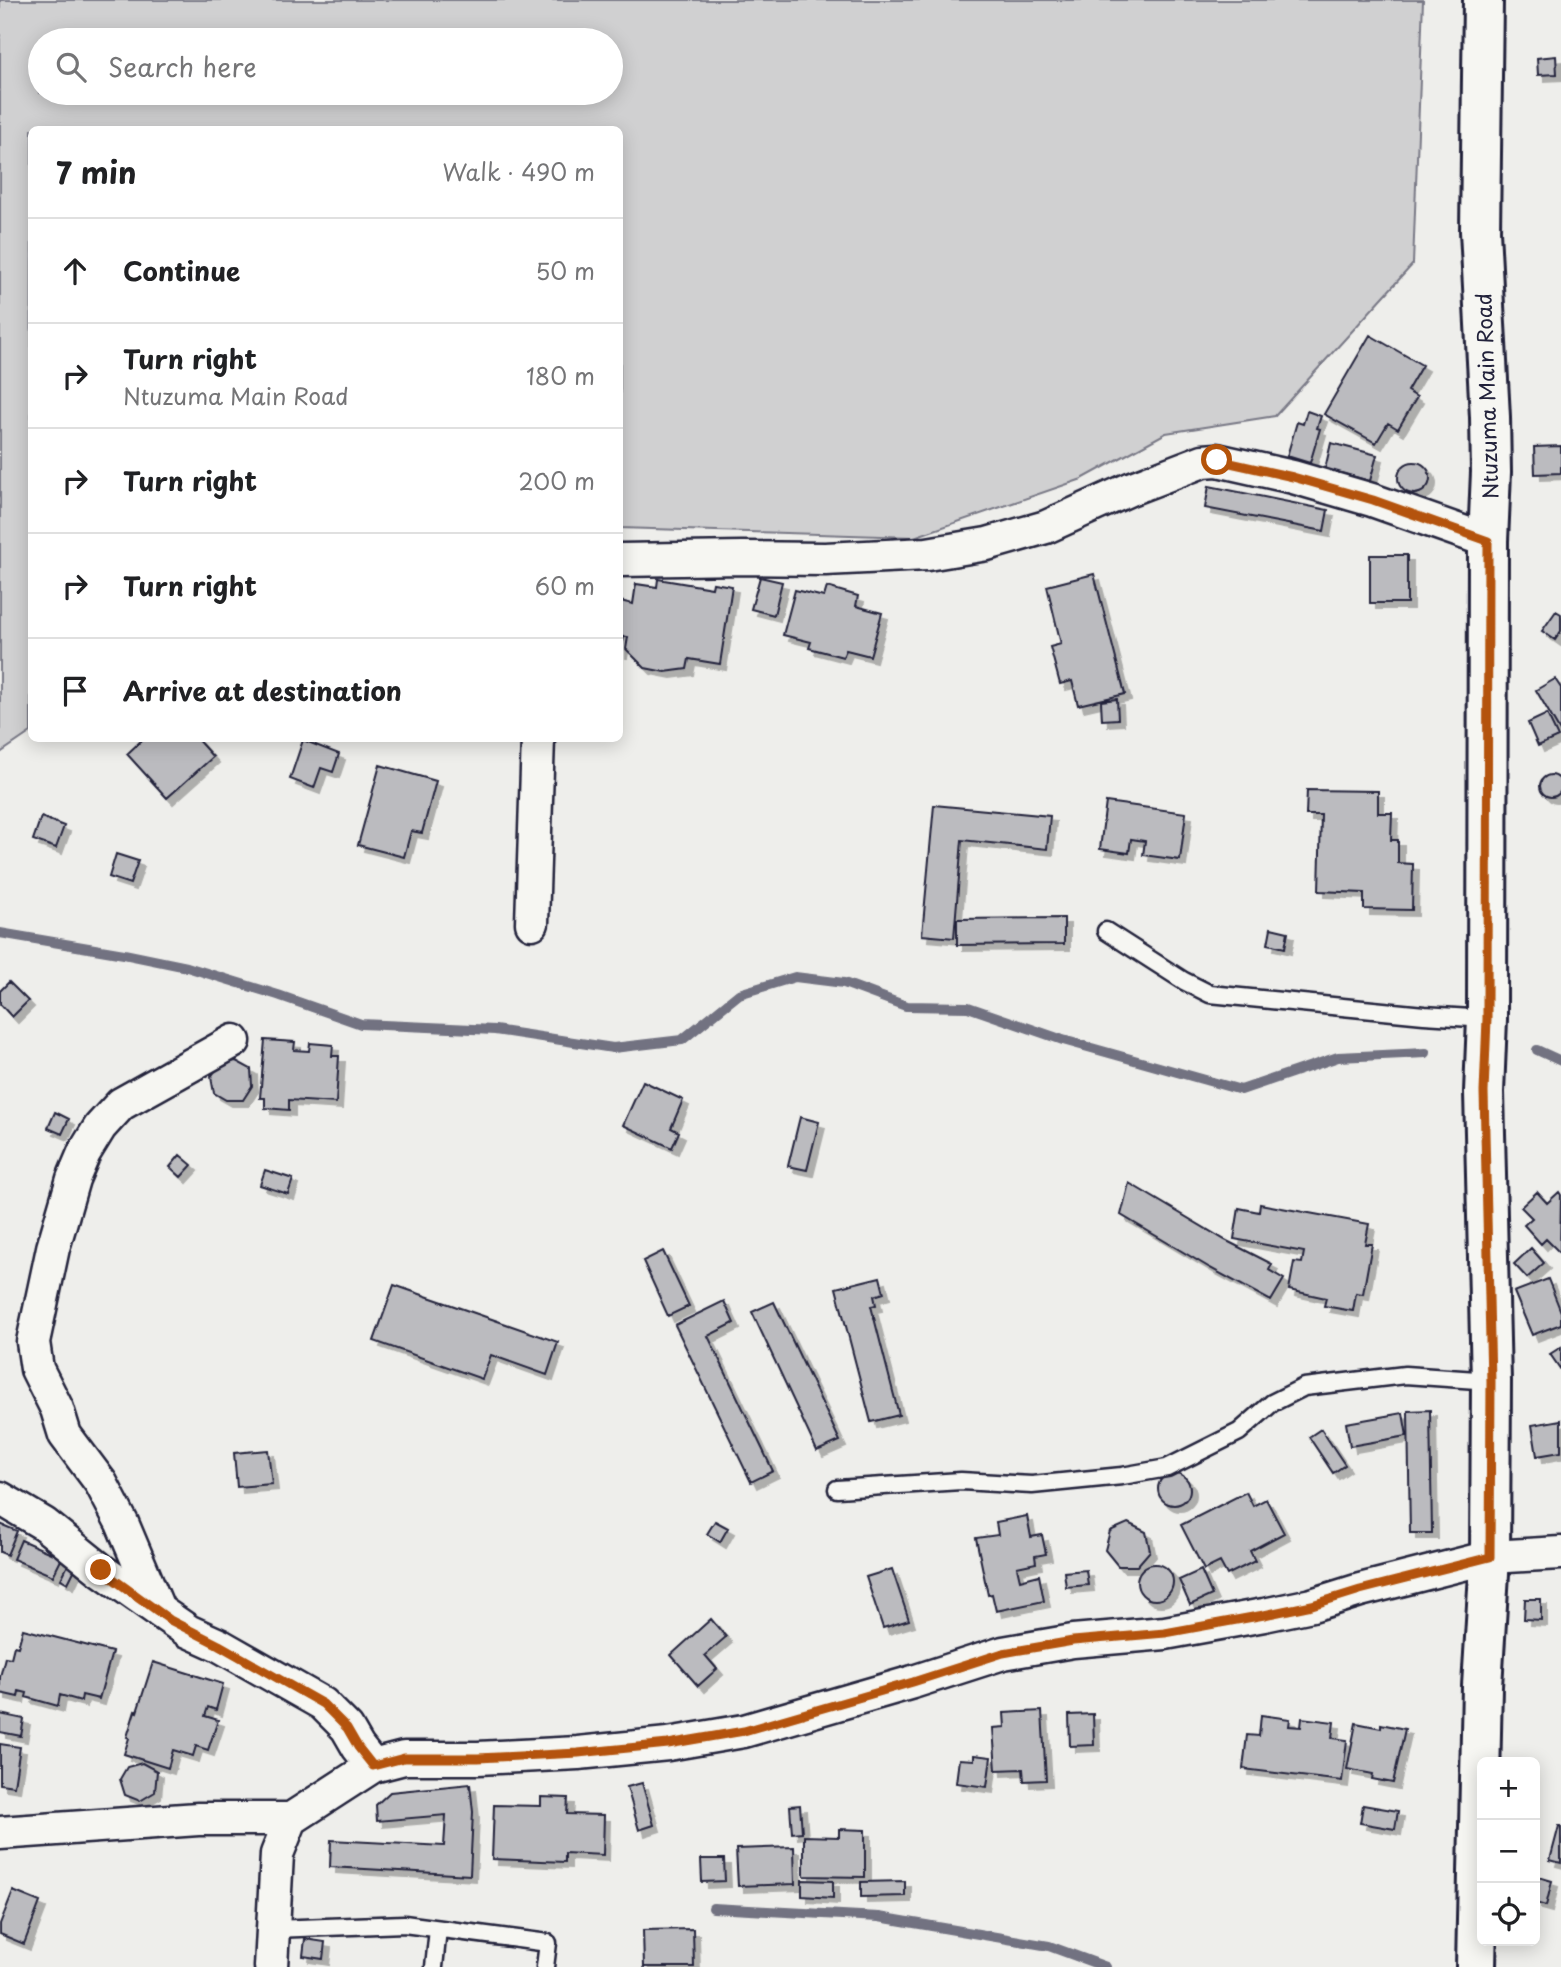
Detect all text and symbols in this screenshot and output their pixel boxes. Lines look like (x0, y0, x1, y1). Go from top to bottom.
search box (28, 28, 623, 105)
text: Search here (108, 47, 257, 86)
icon: search (52, 48, 90, 86)
text: 7 min (56, 149, 137, 194)
text: Walk · 490 m (443, 154, 595, 189)
text: Continue (123, 251, 240, 290)
icon: ahead (56, 252, 94, 290)
text: 50 m (535, 253, 595, 288)
street label: Ntuzuma Main Road (1466, 292, 1506, 500)
text: Turn right (123, 339, 257, 378)
icon: right (56, 357, 94, 395)
text: 180 m (526, 358, 595, 393)
text: Ntuzuma Main Road (123, 378, 349, 413)
route start (1201, 444, 1232, 475)
text: Turn right (123, 461, 257, 500)
icon: right (56, 462, 94, 500)
text: 200 m (518, 463, 595, 498)
text: Turn right (123, 566, 257, 605)
icon: right (56, 567, 94, 605)
text: 60 m (535, 568, 595, 603)
text: Arrive at destination (123, 671, 402, 710)
icon: arrive (56, 672, 94, 710)
route end (85, 1554, 116, 1585)
map controls (1477, 1757, 1540, 1946)
button: + (1477, 1757, 1540, 1820)
button: − (1477, 1820, 1540, 1883)
button: locate (1477, 1883, 1540, 1946)

